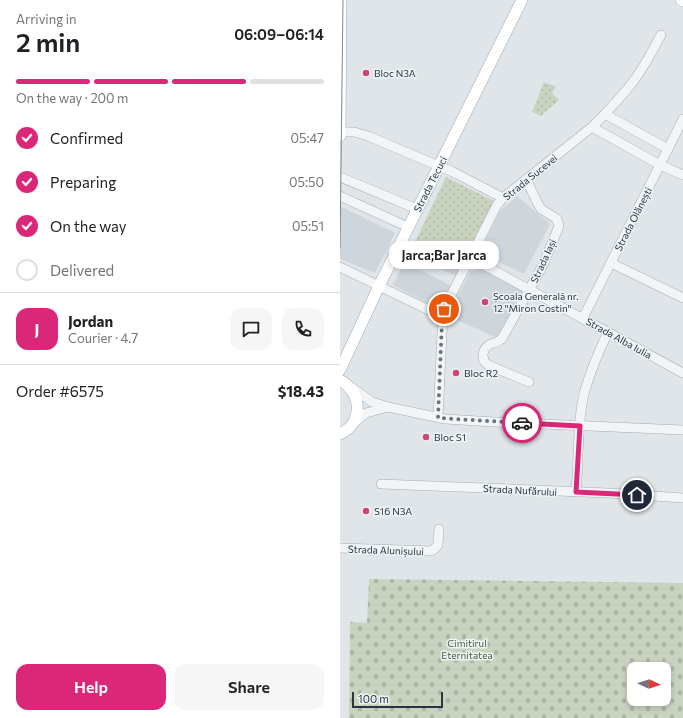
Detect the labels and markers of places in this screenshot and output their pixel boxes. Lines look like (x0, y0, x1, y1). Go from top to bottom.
place label: Bloc N3A (374, 67, 416, 79)
marker: Bloc N3A (361, 68, 371, 78)
callout: Jarca;Bar Jarca (389, 241, 499, 269)
place label: Școala Generală nr. 12 "Miron Costin" (493, 290, 579, 314)
pin (427, 292, 461, 326)
marker: Școala Generală nr. 12 "Miron Costin" (480, 297, 490, 307)
place label: Bloc R2 (464, 367, 499, 379)
marker: Bloc R2 (451, 368, 461, 378)
place label: Bloc S1 (434, 431, 466, 443)
marker: Bloc S1 (421, 432, 431, 442)
pin (620, 478, 654, 512)
place label: S16 N3A (374, 505, 412, 517)
marker: S16 N3A (361, 506, 371, 516)

